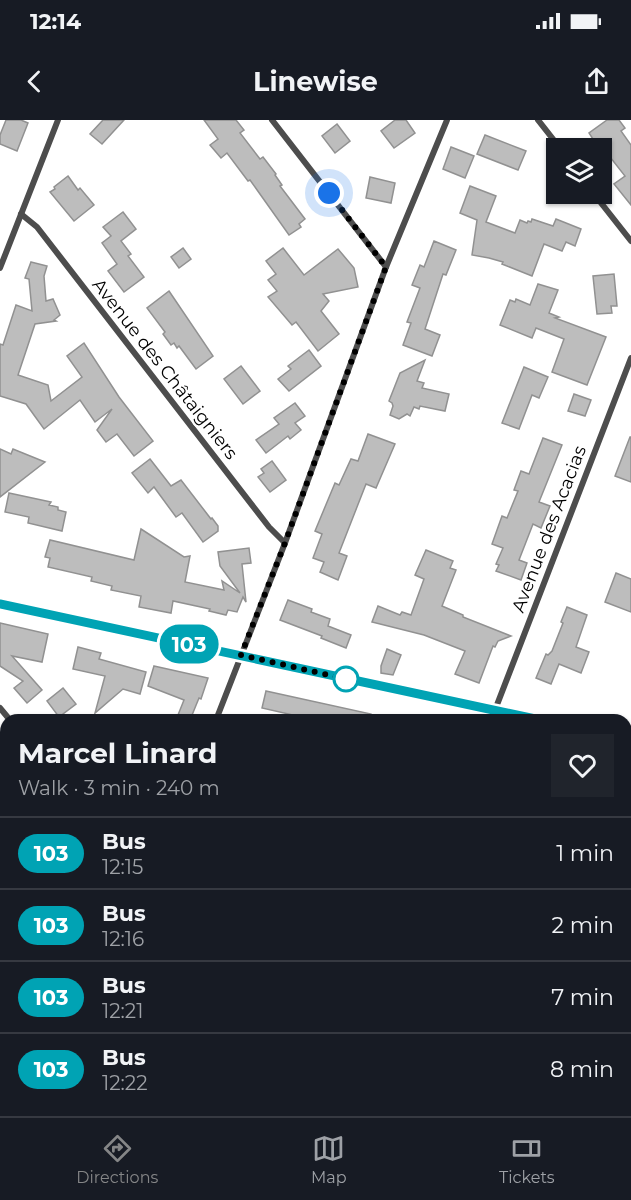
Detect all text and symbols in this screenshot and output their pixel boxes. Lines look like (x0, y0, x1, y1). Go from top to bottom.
text: 12:14 (30, 8, 81, 35)
icon: back (18, 65, 51, 98)
text: Linewise (253, 65, 378, 98)
icon: share (580, 65, 613, 98)
map controls (546, 138, 612, 204)
button: layers (546, 138, 612, 204)
your location (314, 178, 344, 208)
street label: Avenue des Châtaigniers (88, 274, 243, 464)
street label: Avenue des Acacias (507, 442, 591, 616)
line badge: 103 (154, 624, 224, 664)
text: 103 (172, 632, 206, 657)
unlabelled marker (333, 666, 359, 692)
button: heart (551, 734, 614, 797)
text: Marcel Linard (18, 736, 217, 770)
text: Walk · 3 min · 240 m (18, 776, 220, 800)
text: Bus (102, 828, 146, 855)
text: 1 min (556, 840, 614, 867)
text: 103 (34, 841, 68, 866)
text: 12:15 (102, 855, 143, 879)
text: Bus (102, 900, 146, 927)
text: 2 min (552, 912, 614, 939)
text: 103 (34, 913, 68, 938)
text: 12:16 (102, 927, 144, 951)
text: Bus (102, 972, 146, 999)
text: 7 min (551, 984, 614, 1011)
text: 103 (34, 985, 68, 1010)
text: 12:21 (102, 999, 143, 1023)
text: Bus (102, 1044, 146, 1071)
text: 8 min (550, 1056, 614, 1083)
text: 103 (34, 1057, 68, 1082)
text: 12:22 (102, 1071, 148, 1095)
tab: Directions (76, 1132, 158, 1187)
tab: Map (311, 1132, 346, 1187)
tab: Tickets (499, 1132, 555, 1187)

